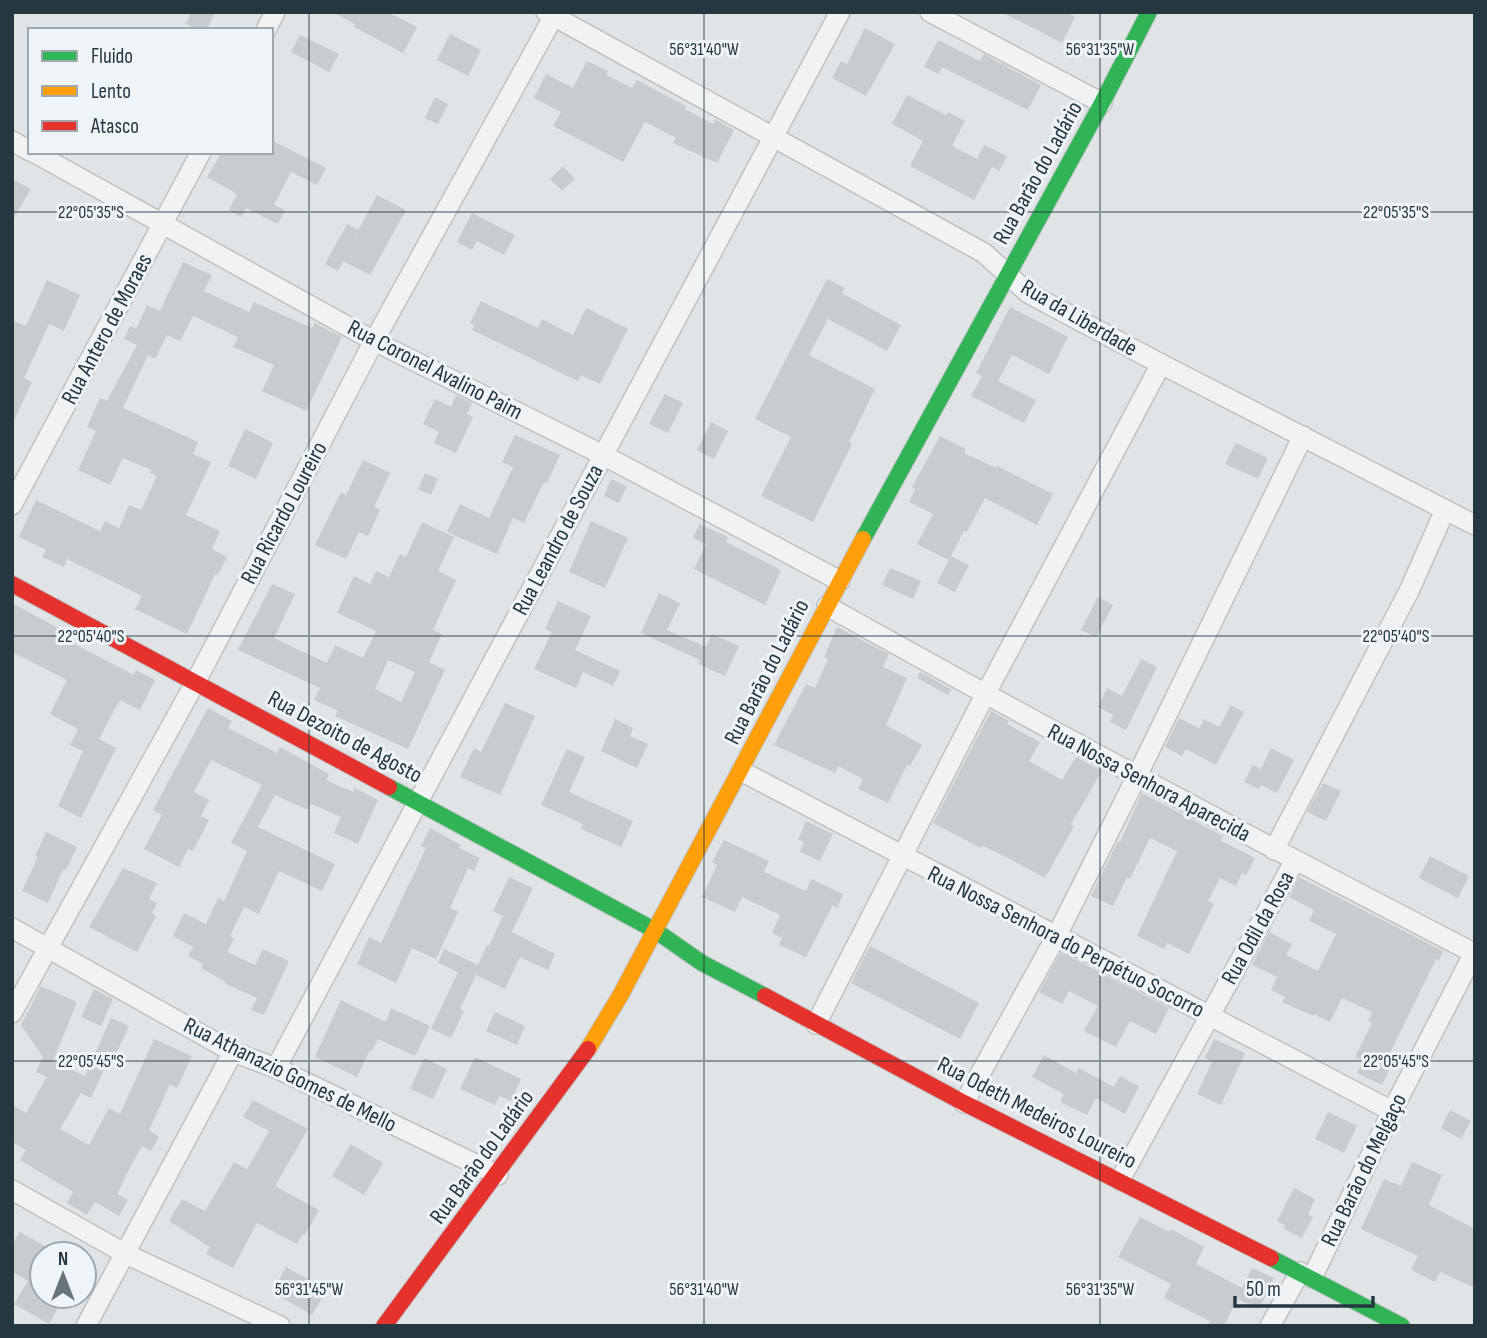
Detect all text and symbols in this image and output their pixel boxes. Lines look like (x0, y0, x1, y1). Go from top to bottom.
legend (28, 28, 273, 154)
text: 56°31'40"W (669, 39, 739, 60)
text: 56°31'35"W (1066, 39, 1135, 60)
text: Fluido (91, 44, 133, 69)
text: Lento (91, 79, 131, 104)
street label: Rua Barão do Ladário (987, 97, 1089, 249)
text: Atasco (90, 114, 139, 139)
text: 22°05'35"S (58, 202, 124, 223)
text: 22°05'35"S (1363, 202, 1429, 223)
street label: Rua Antero de Moraes (55, 249, 159, 409)
street label: Rua da Liberdade (1016, 273, 1142, 363)
street label: Rua Coronel Avalino Paim (343, 314, 527, 426)
street label: Rua Ricardo Loureiro (235, 437, 333, 589)
street label: Rua Leandro de Souza (507, 460, 609, 620)
street label: Rua Barão do Ladário (718, 595, 816, 749)
text: 22°05'40"S (58, 626, 125, 647)
text: 22°05'40"S (1363, 626, 1430, 647)
street label: Rua Dezoito de Agosto (263, 684, 427, 790)
street label: Rua Nossa Senhora Aparecida (1043, 718, 1255, 848)
street label: Rua Nossa Senhora do Perpétuo Socorro (923, 860, 1209, 1024)
street label: Rua Odil da Rosa (1215, 867, 1301, 989)
street label: Rua Athanazio Gomes de Mello (179, 1011, 401, 1139)
text: 22°05'45"S (58, 1051, 124, 1072)
street label: Rua Odeth Medeiros Loureiro (933, 1051, 1141, 1175)
text: 22°05'45"S (1363, 1051, 1429, 1072)
street label: Rua Barão do Ladário (424, 1084, 540, 1230)
street label: Rua Barão do Melgaço (1315, 1089, 1413, 1251)
north arrow (28, 1240, 98, 1310)
text: N (58, 1248, 68, 1271)
scale bar (1235, 1264, 1373, 1308)
text: 50 m (1246, 1277, 1281, 1302)
text: 56°31'45"W (275, 1279, 344, 1300)
text: 56°31'40"W (669, 1279, 739, 1300)
text: 56°31'35"W (1066, 1279, 1135, 1300)

